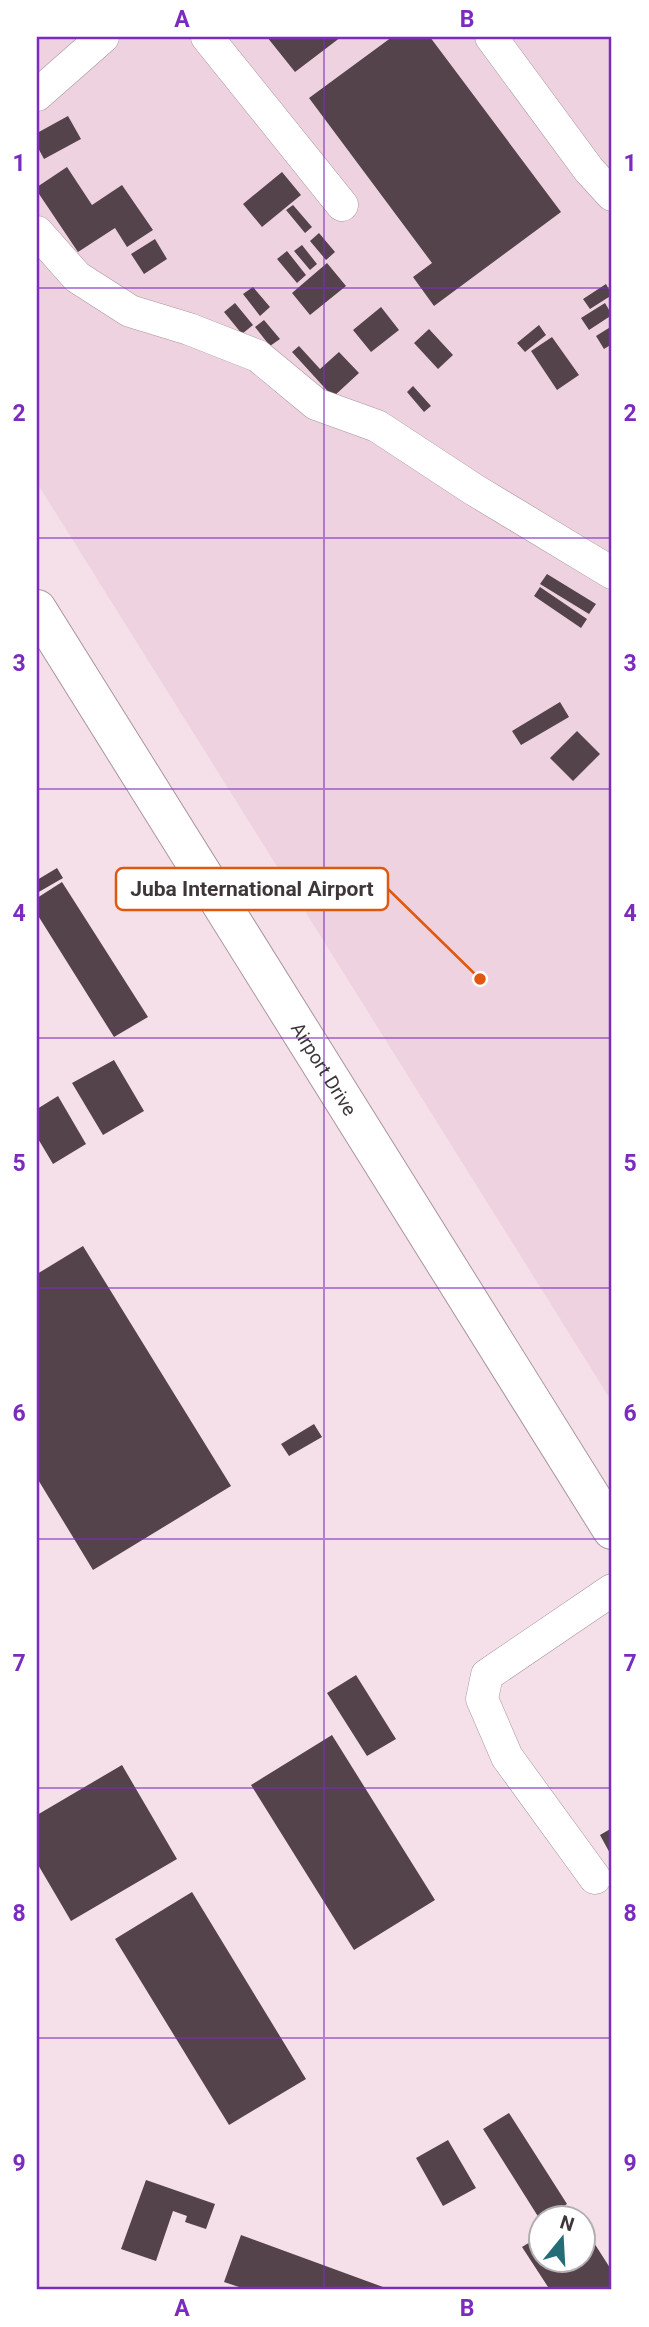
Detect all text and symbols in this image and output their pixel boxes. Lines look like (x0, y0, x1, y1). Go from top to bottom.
text: A (174, 6, 190, 33)
text: B (460, 6, 474, 33)
text: 1 (12, 150, 26, 177)
text: 1 (623, 150, 637, 177)
text: 2 (12, 400, 26, 427)
text: 2 (623, 400, 637, 427)
text: 3 (12, 650, 26, 677)
text: 3 (623, 650, 637, 677)
callout: Juba International Airport (116, 868, 388, 910)
text: Juba International Airport (130, 877, 374, 901)
text: 4 (12, 900, 26, 927)
text: 4 (623, 900, 637, 927)
street label: Airport Drive (286, 1018, 362, 1120)
text: 5 (12, 1150, 26, 1177)
text: 5 (623, 1150, 637, 1177)
text: 6 (12, 1400, 26, 1427)
text: 6 (623, 1400, 637, 1427)
text: 7 (12, 1650, 26, 1677)
text: 7 (623, 1650, 637, 1677)
text: 8 (12, 1900, 26, 1927)
text: 8 (623, 1900, 637, 1927)
text: 9 (12, 2150, 26, 2177)
text: 9 (623, 2150, 637, 2177)
north arrow (526, 2204, 596, 2274)
text: N (557, 2210, 577, 2236)
text: A (174, 2295, 190, 2322)
text: B (460, 2295, 474, 2322)

